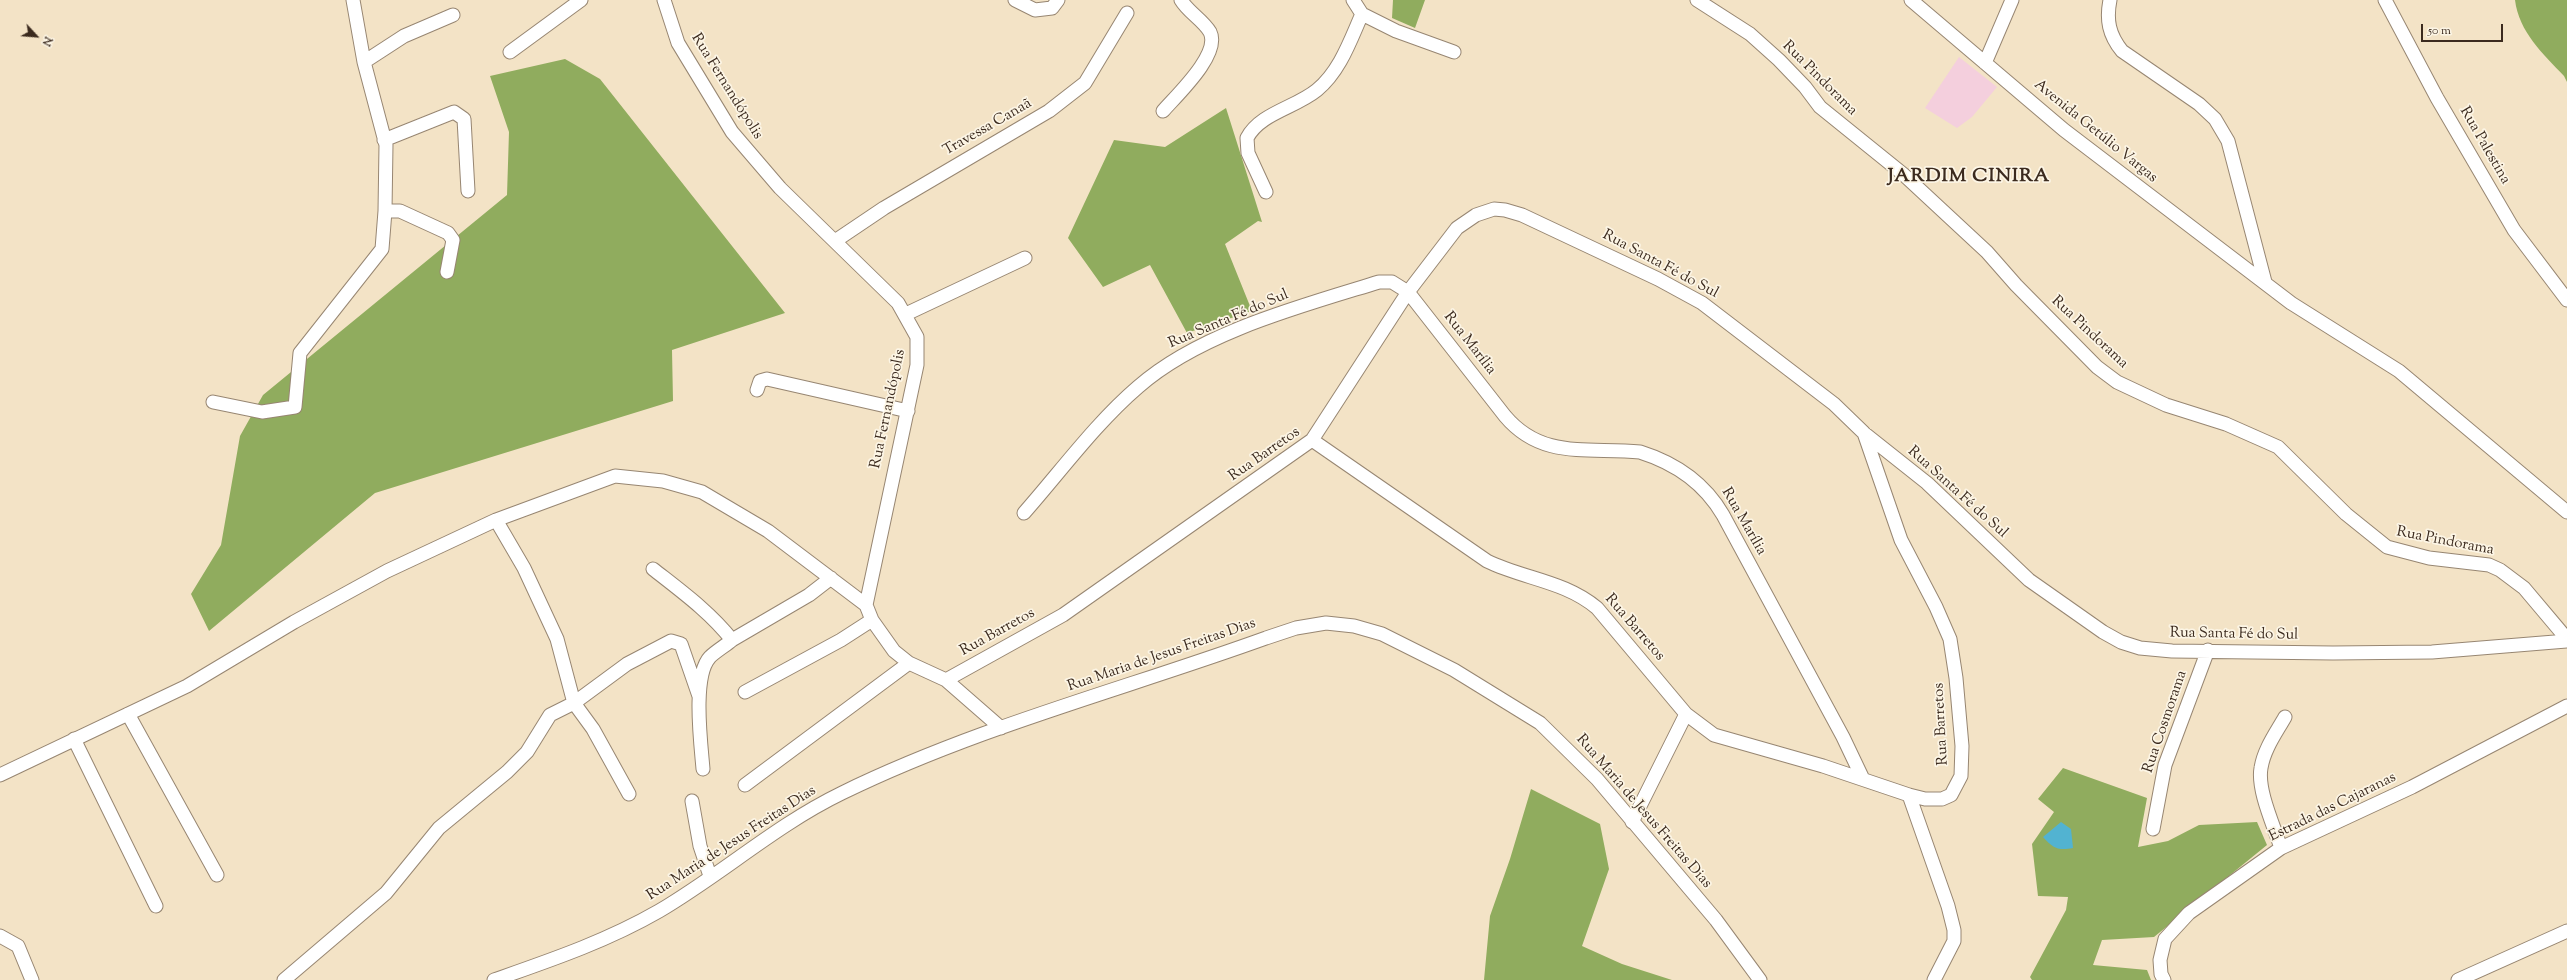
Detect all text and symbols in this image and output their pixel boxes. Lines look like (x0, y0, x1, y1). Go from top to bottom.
north arrow (16, 16, 56, 56)
scale bar (2423, 16, 2505, 42)
text: 50 m (2428, 22, 2451, 40)
street label: Rua Fernandópolis (686, 31, 766, 143)
text: N (38, 34, 56, 49)
street label: Rua Pindorama (1778, 38, 1860, 120)
street label: Avenida Getúlio Vargas (2030, 77, 2160, 187)
street label: Travessa Canaã (940, 95, 1036, 161)
street label: Rua Palestina (2455, 104, 2513, 188)
district label: JARDIM CINIRA (1888, 167, 2050, 189)
street label: Rua Santa Fé do Sul (1599, 227, 1721, 303)
street label: Rua Santa Fé do Sul (1166, 287, 1292, 353)
street label: Rua Pindorama (2047, 293, 2131, 373)
street label: Rua Marília (1439, 309, 1499, 379)
street label: Rua Fernandópolis (868, 348, 910, 470)
street label: Rua Barretos (1226, 424, 1304, 486)
street label: Rua Santa Fé do Sul (1903, 443, 2011, 543)
street label: Rua Marília (1717, 485, 1769, 559)
street label: Rua Pindorama (2395, 524, 2495, 560)
street label: Rua Barretos (1600, 591, 1668, 665)
street label: Rua Barretos (957, 605, 1039, 661)
street label: Rua Maria de Jesus Freitas Dias (1065, 615, 1259, 697)
street label: Rua Santa Fé do Sul (2170, 625, 2298, 645)
street label: Rua Cosmorama (2140, 668, 2192, 776)
street label: Rua Barretos (1931, 682, 1953, 766)
street label: Rua Maria de Jesus Freitas Dias (1571, 731, 1715, 893)
street label: Estrada das Cajaranas (2266, 769, 2400, 847)
street label: Rua Maria de Jesus Freitas Dias (644, 783, 820, 905)

